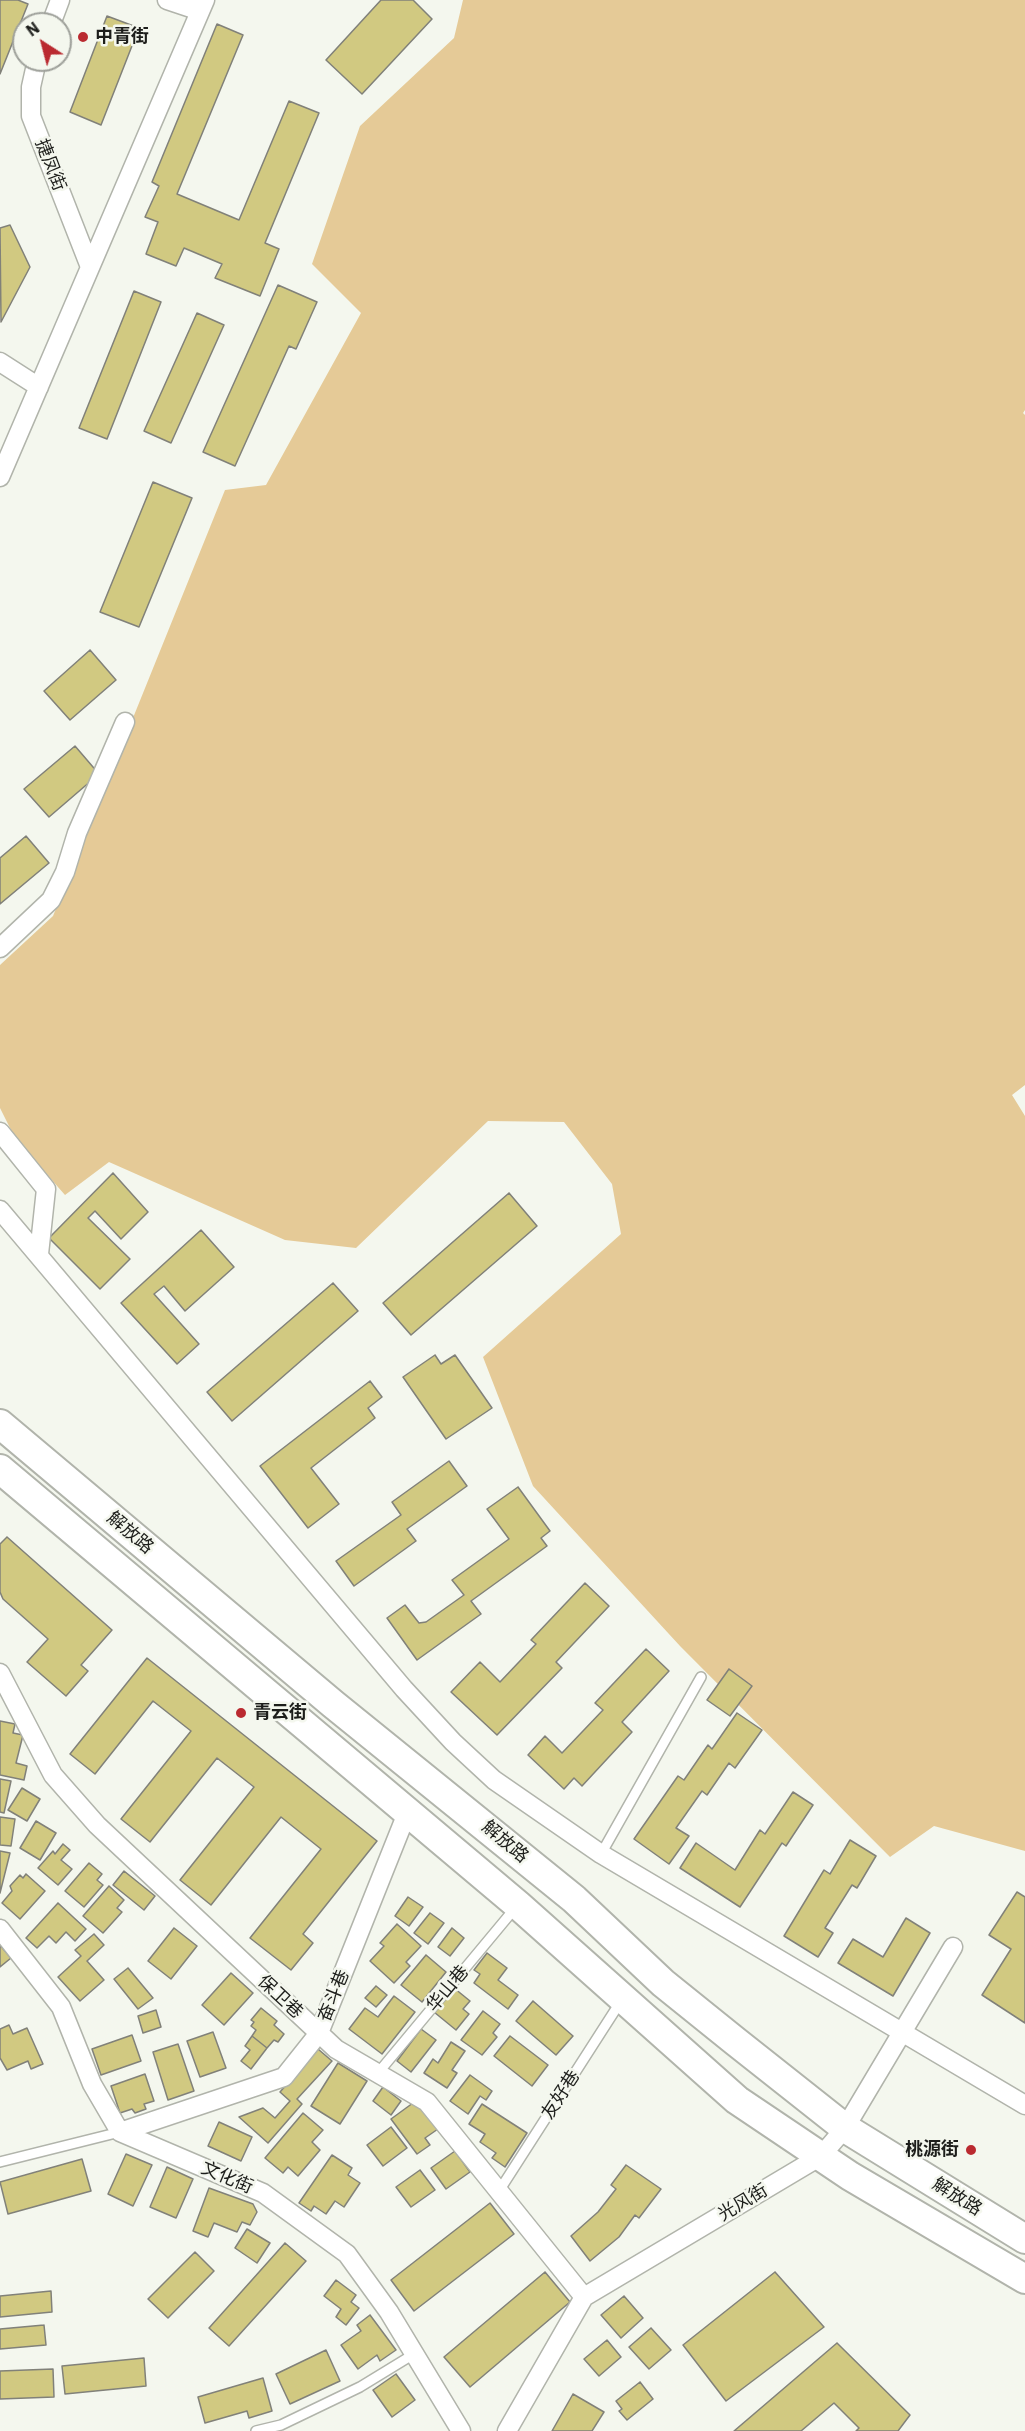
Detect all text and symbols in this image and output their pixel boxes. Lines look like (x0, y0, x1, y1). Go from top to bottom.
north arrow (12, 12, 72, 72)
text: N (22, 18, 43, 41)
place label: 中青街 (95, 26, 149, 48)
marker: 中青街 (76, 30, 90, 44)
street label: 捷凤街 (30, 136, 70, 194)
street label: 解放路 (102, 1507, 158, 1559)
place label: 青云街 (253, 1702, 307, 1724)
marker: 青云街 (234, 1706, 248, 1720)
street label: 解放路 (477, 1816, 533, 1868)
street label: 华山巷 (422, 1961, 474, 2017)
street label: 奋斗巷 (314, 1967, 354, 2025)
street label: 保卫巷 (253, 1971, 307, 2023)
street label: 友好巷 (537, 2066, 585, 2124)
place label: 桃源街 (905, 2139, 959, 2161)
marker: 桃源街 (964, 2143, 978, 2157)
street label: 文化街 (198, 2158, 256, 2198)
street label: 解放路 (928, 2174, 986, 2220)
street label: 光风街 (714, 2180, 772, 2226)

